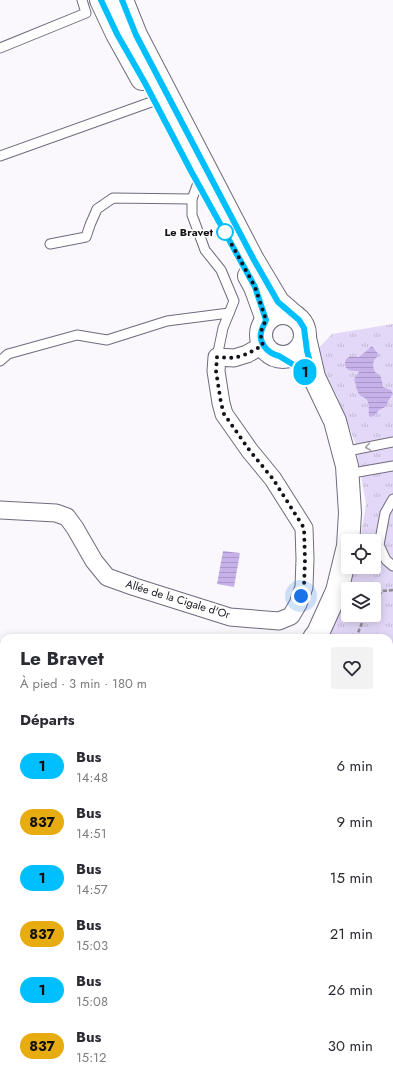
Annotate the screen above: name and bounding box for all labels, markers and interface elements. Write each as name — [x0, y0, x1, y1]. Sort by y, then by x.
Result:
marker: Le Bravet — [216, 223, 234, 241]
place label: Le Bravet — [164, 224, 213, 240]
line badge: 1 — [292, 359, 318, 385]
text: 1 — [301, 362, 309, 382]
one-way arrow — [365, 442, 371, 450]
map controls — [341, 534, 381, 622]
button: locate — [341, 534, 381, 574]
street label: Allée de la Cigale d'Or — [124, 576, 232, 623]
button: layers — [341, 582, 381, 622]
your location — [291, 586, 311, 606]
text: Le Bravet — [20, 645, 104, 672]
button: heart — [331, 647, 373, 689]
text: À pied · 3 min · 180 m — [20, 674, 147, 693]
text: Départs — [20, 709, 75, 731]
text: Bus — [76, 746, 101, 768]
text: 6 min — [336, 755, 373, 777]
text: 1 — [38, 756, 46, 776]
text: 14:48 — [76, 768, 108, 787]
text: Bus — [76, 802, 101, 824]
text: 9 min — [336, 811, 373, 833]
text: 837 — [29, 812, 55, 832]
text: 14:51 — [76, 824, 107, 843]
text: Bus — [76, 858, 101, 880]
text: 15 min — [330, 867, 373, 889]
text: 1 — [38, 868, 46, 888]
text: 14:57 — [76, 880, 108, 899]
text: Bus — [76, 914, 101, 936]
text: 21 min — [330, 923, 373, 945]
text: 837 — [29, 924, 55, 944]
text: 15:03 — [76, 936, 108, 955]
text: Bus — [76, 970, 101, 992]
text: 26 min — [328, 979, 373, 1001]
text: 1 — [38, 980, 46, 1000]
text: 15:08 — [76, 992, 108, 1011]
text: Bus — [76, 1026, 101, 1048]
text: 30 min — [328, 1035, 373, 1057]
text: 837 — [29, 1036, 55, 1056]
text: 15:12 — [76, 1048, 106, 1067]

